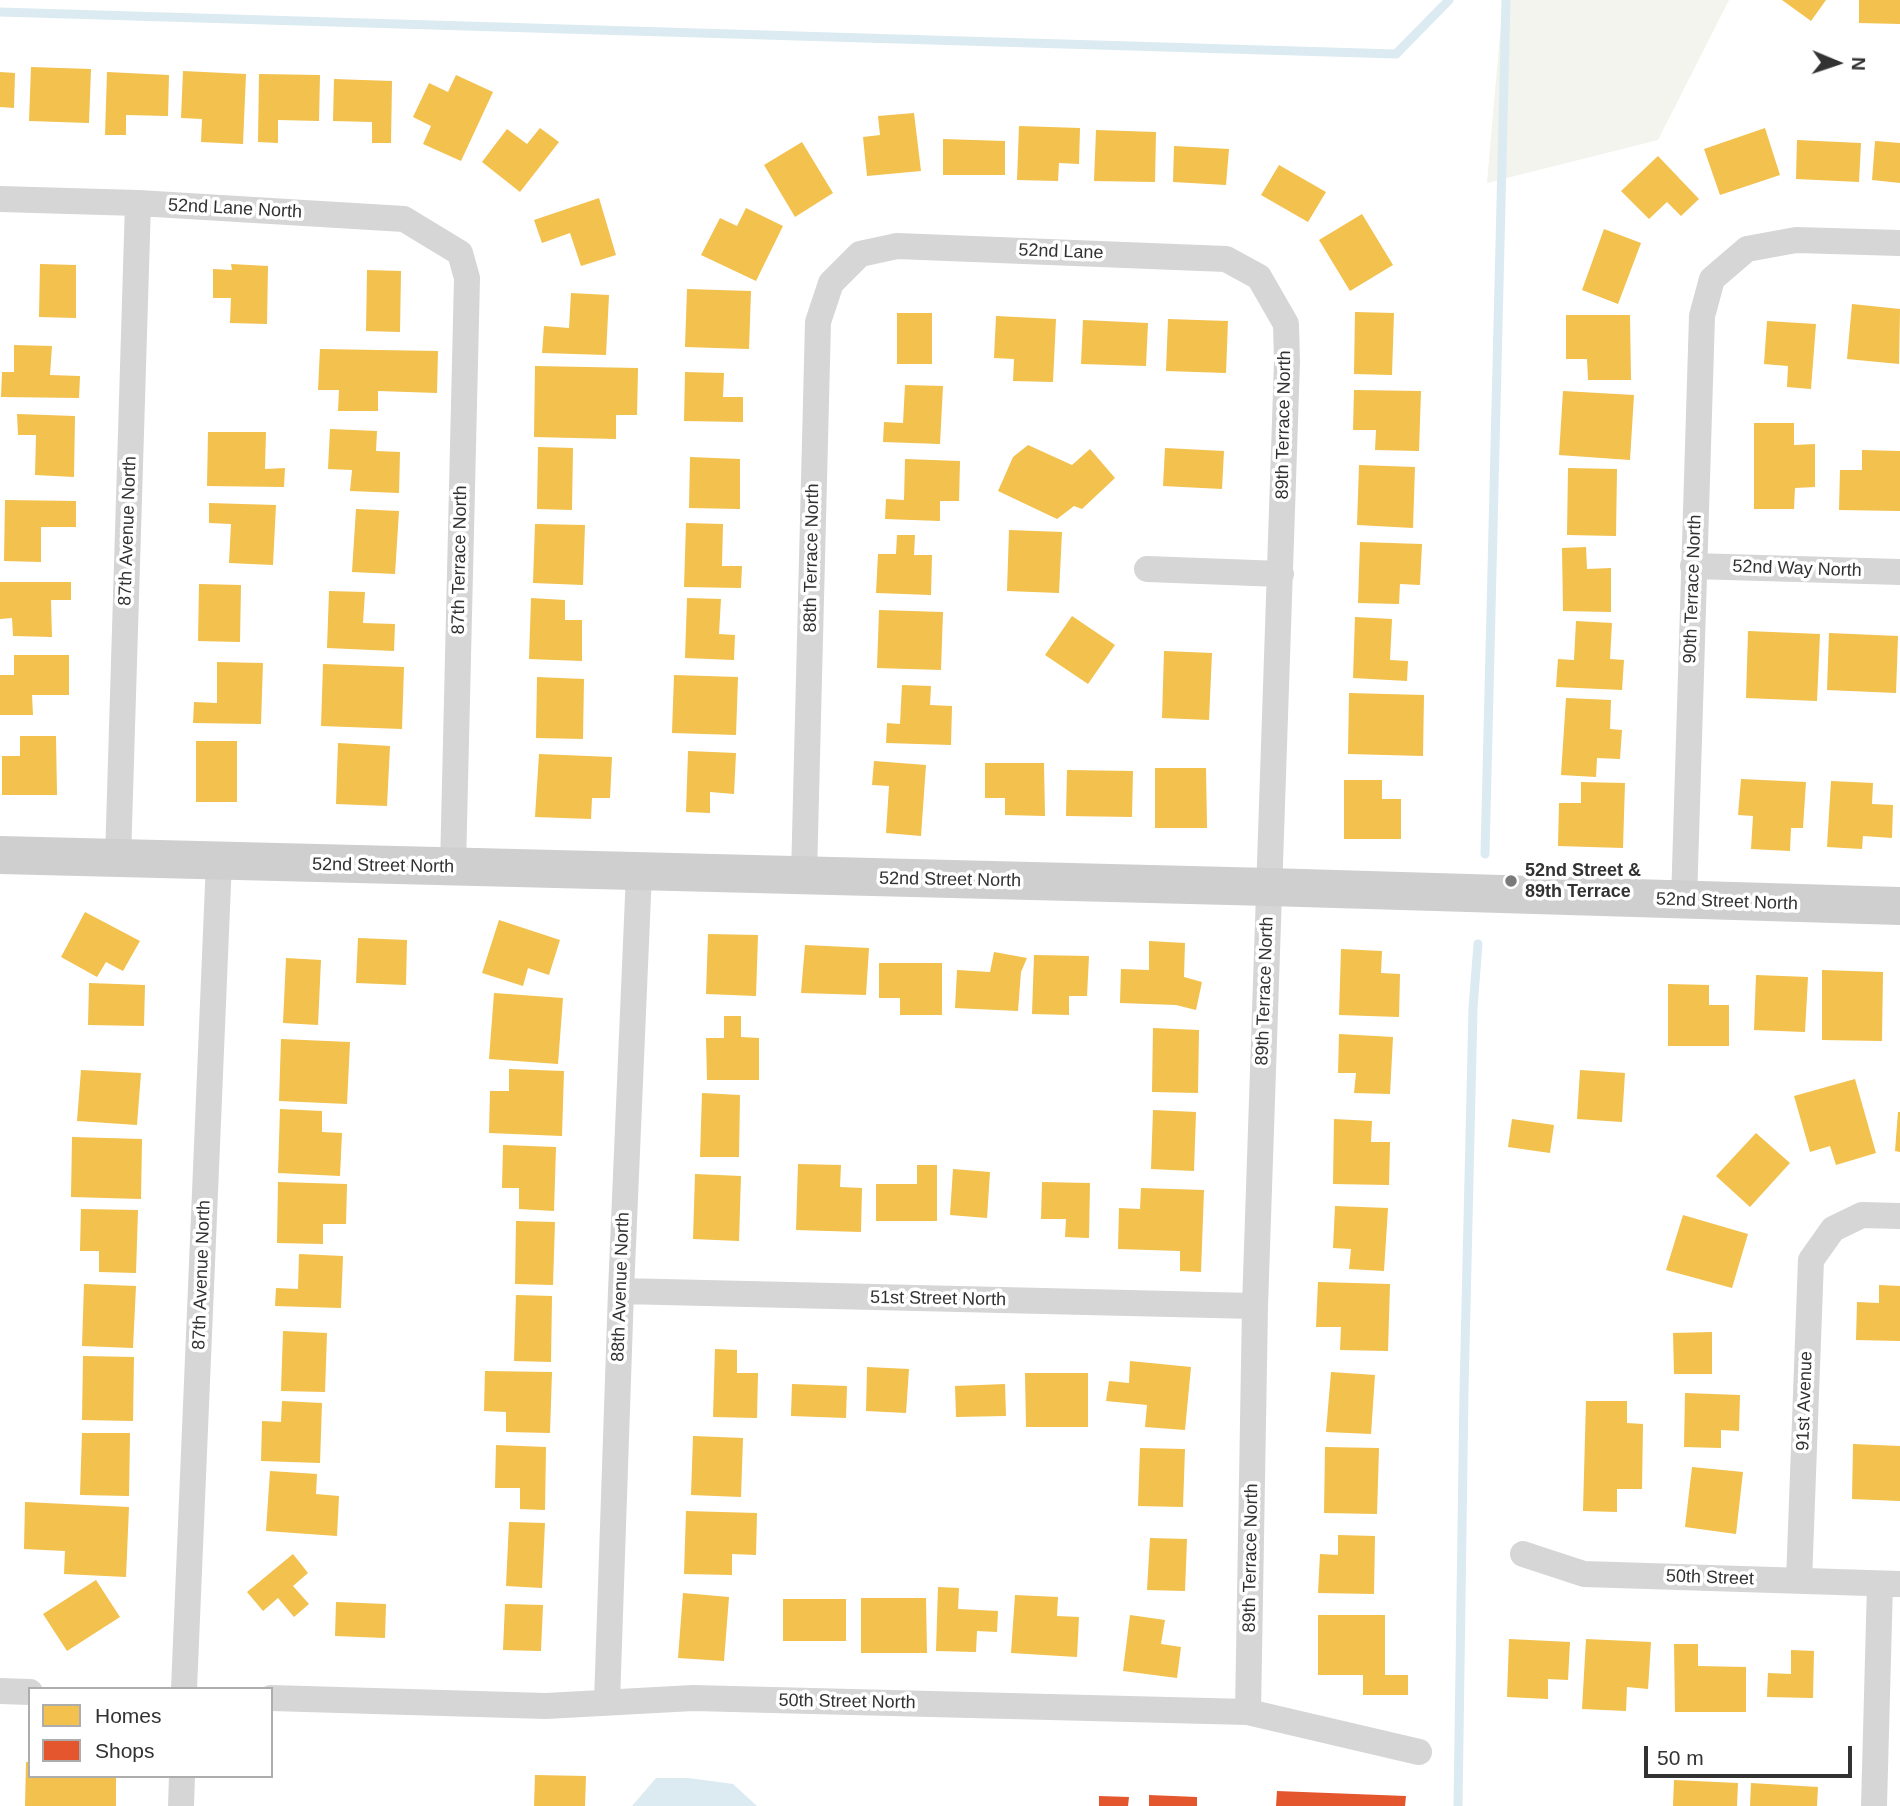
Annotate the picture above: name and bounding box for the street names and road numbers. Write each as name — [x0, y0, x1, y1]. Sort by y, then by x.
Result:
street label: 52nd Lane North — [167, 195, 303, 223]
street label: 52nd Lane — [1018, 240, 1104, 264]
street label: 89th Terrace North — [1272, 350, 1296, 500]
street label: 87th Avenue North — [115, 456, 141, 606]
street label: 88th Terrace North — [800, 483, 824, 633]
street label: 87th Terrace North — [448, 485, 472, 635]
street label: 90th Terrace North — [1680, 514, 1706, 664]
street label: 52nd Way North — [1732, 556, 1862, 582]
street label: 52nd Street North — [312, 854, 454, 878]
street label: 52nd Street North — [879, 868, 1021, 892]
street label: 52nd Street North — [1656, 889, 1798, 915]
street label: 89th Terrace North — [1252, 916, 1278, 1066]
street label: 87th Avenue North — [189, 1200, 215, 1350]
street label: 88th Avenue North — [608, 1212, 634, 1362]
street label: 51st Street North — [870, 1287, 1006, 1311]
street label: 91st Avenue — [1792, 1351, 1818, 1451]
street label: 89th Terrace North — [1239, 1483, 1263, 1633]
street label: 50th Street — [1666, 1566, 1754, 1590]
street label: 50th Street North — [778, 1690, 916, 1714]

